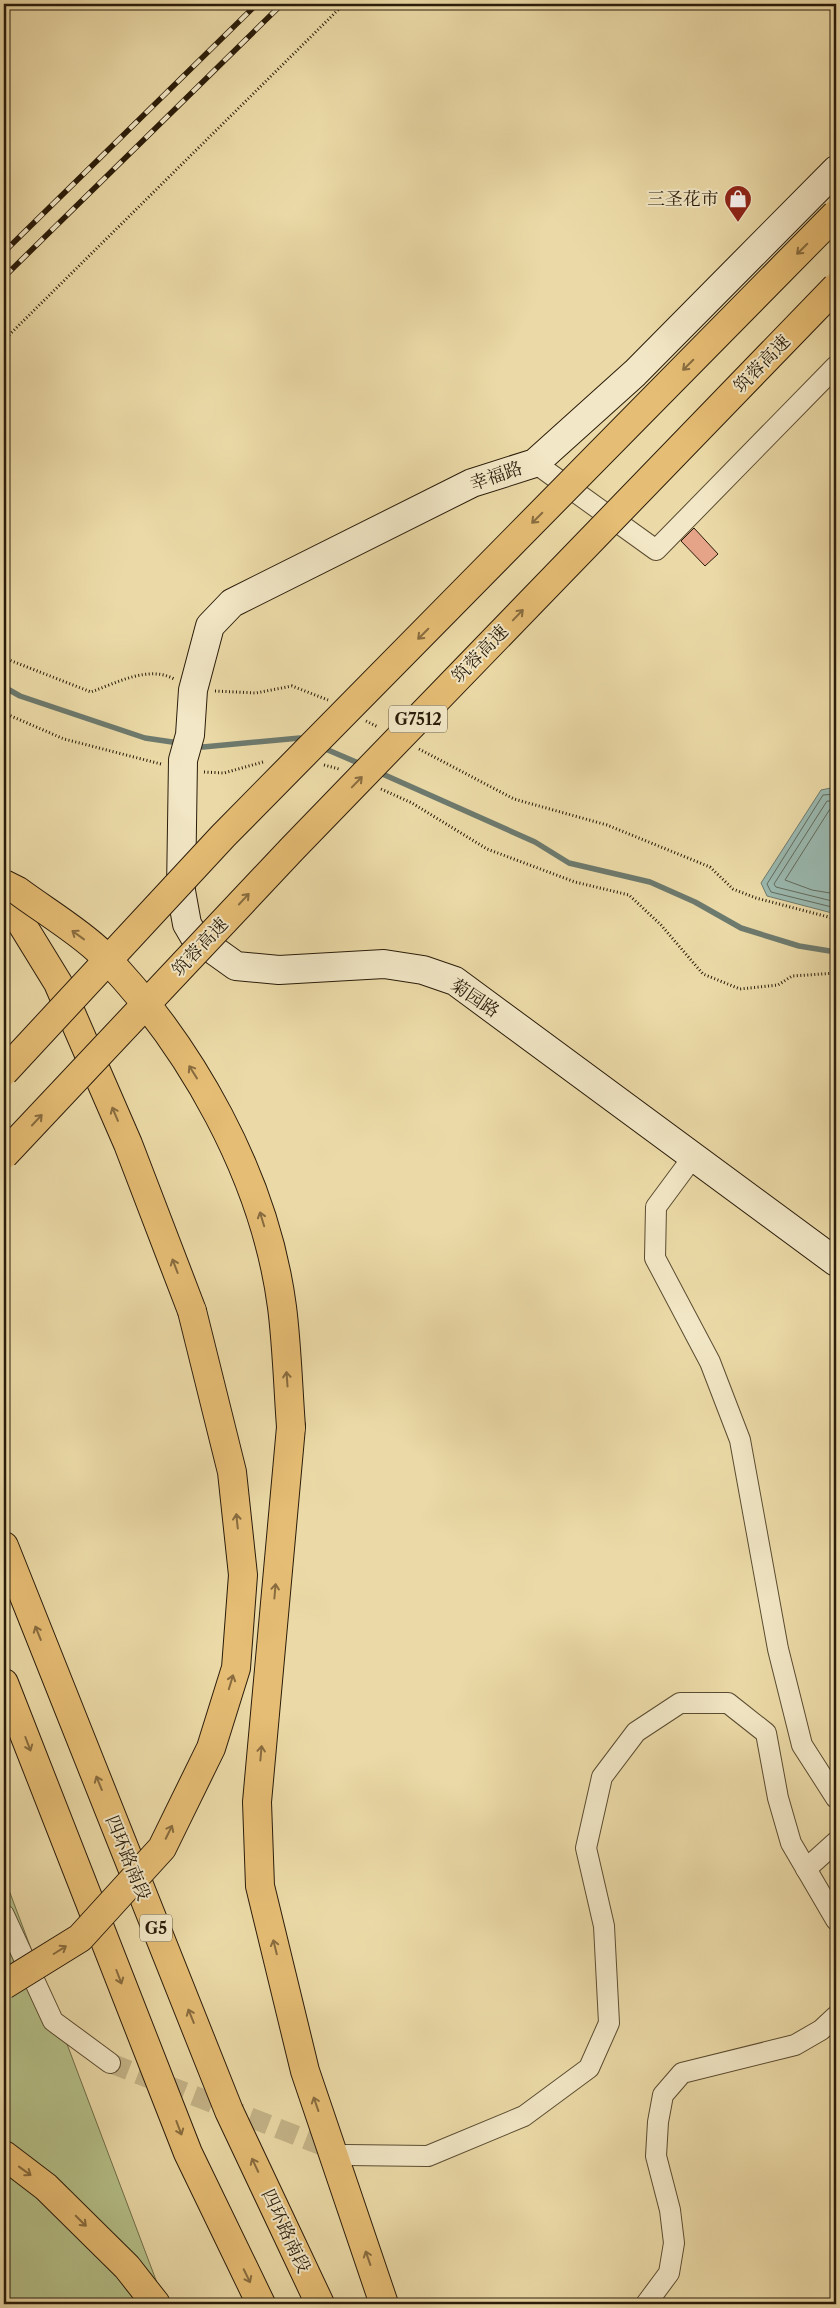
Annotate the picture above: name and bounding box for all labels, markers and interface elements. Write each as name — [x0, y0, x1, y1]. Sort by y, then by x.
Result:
shop icon: 三圣花市 — [723, 184, 753, 223]
place label: 三圣花市 — [647, 188, 719, 210]
one-way arrow — [796, 243, 808, 255]
street label: 筑蓉高速 — [729, 330, 795, 398]
one-way arrow — [682, 359, 694, 371]
street label: 幸福路 — [467, 457, 525, 495]
one-way arrow — [531, 512, 543, 524]
one-way arrow — [512, 609, 525, 621]
street label: 筑蓉高速 — [447, 620, 513, 688]
one-way arrow — [417, 627, 429, 640]
road number: G7512 — [389, 706, 447, 732]
one-way arrow — [351, 776, 363, 788]
one-way arrow — [238, 893, 250, 906]
street label: 筑蓉高速 — [167, 913, 233, 981]
one-way arrow — [72, 930, 85, 941]
street label: 菊园路 — [446, 974, 504, 1022]
one-way arrow — [188, 1066, 198, 1080]
one-way arrow — [110, 1107, 120, 1122]
one-way arrow — [31, 1114, 43, 1126]
one-way arrow — [257, 1211, 267, 1227]
one-way arrow — [170, 1258, 179, 1274]
one-way arrow — [283, 1371, 292, 1387]
one-way arrow — [232, 1513, 242, 1529]
one-way arrow — [270, 1584, 280, 1600]
one-way arrow — [33, 1625, 42, 1640]
one-way arrow — [227, 1675, 237, 1691]
one-way arrow — [24, 1736, 33, 1752]
one-way arrow — [256, 1746, 266, 1762]
one-way arrow — [93, 1776, 102, 1791]
street label: 四环路南段 — [101, 1812, 155, 1904]
one-way arrow — [165, 1825, 174, 1840]
road number: G5 — [140, 1915, 172, 1942]
one-way arrow — [270, 1940, 279, 1956]
one-way arrow — [53, 1945, 67, 1955]
one-way arrow — [115, 1969, 124, 1984]
one-way arrow — [186, 2009, 195, 2024]
one-way arrow — [311, 2097, 320, 2112]
one-way arrow — [175, 2121, 184, 2136]
one-way arrow — [249, 2158, 259, 2173]
one-way arrow — [18, 2166, 32, 2176]
street label: 四环路南段 — [257, 2186, 315, 2276]
one-way arrow — [75, 2215, 87, 2227]
one-way arrow — [363, 2251, 372, 2266]
one-way arrow — [243, 2268, 252, 2283]

